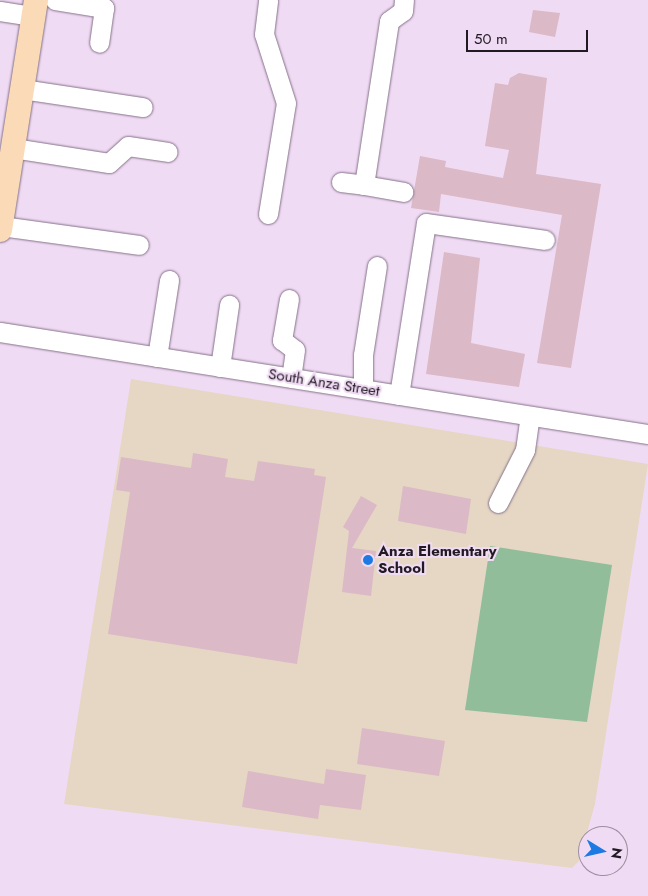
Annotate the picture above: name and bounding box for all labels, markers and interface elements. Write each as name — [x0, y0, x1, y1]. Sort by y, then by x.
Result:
scale bar — [468, 20, 590, 52]
text: 50 m — [474, 28, 508, 50]
street label: South Anza Street — [267, 365, 381, 401]
place label: Anza Elementary School — [378, 542, 497, 577]
marker: Anza Elementary School — [362, 554, 374, 566]
north arrow — [578, 826, 628, 876]
text: N — [606, 846, 628, 860]

